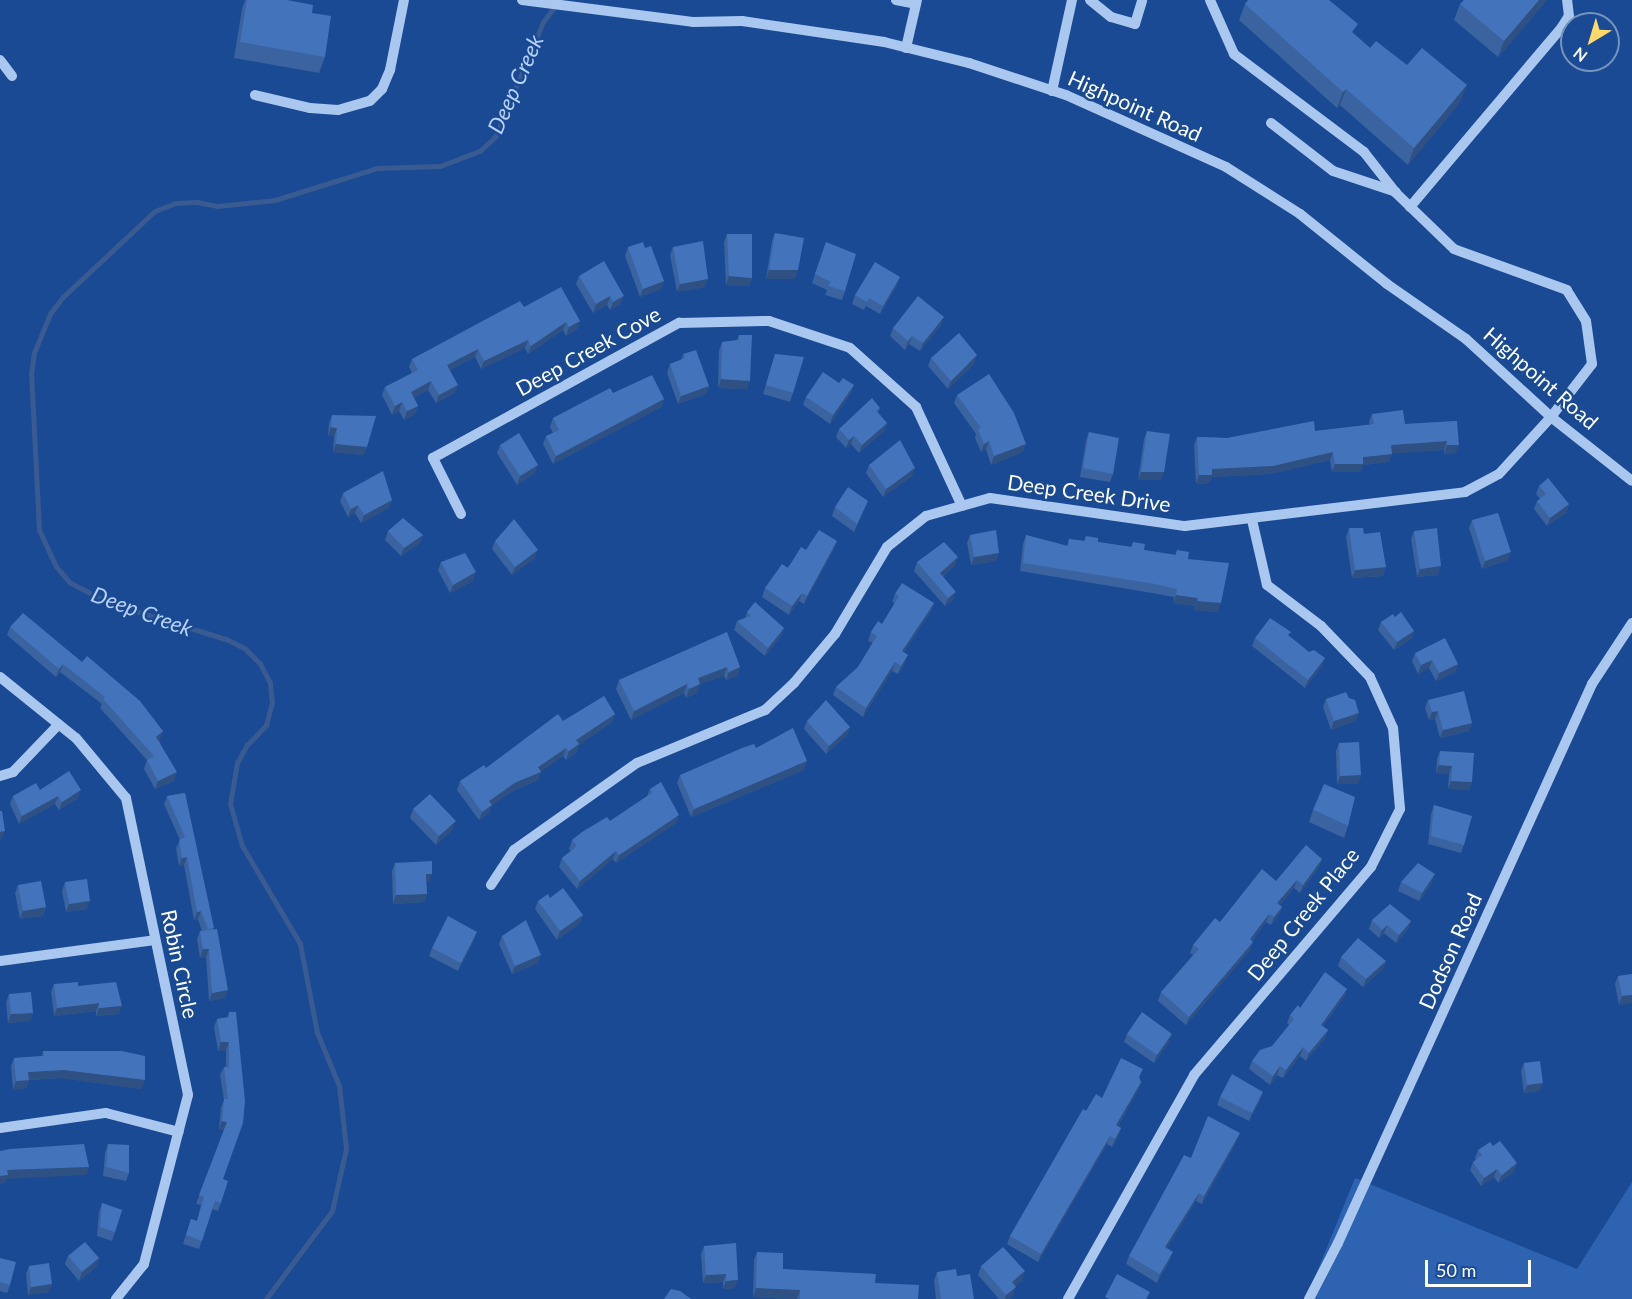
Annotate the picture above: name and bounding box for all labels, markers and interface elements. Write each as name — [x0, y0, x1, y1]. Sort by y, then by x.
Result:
north arrow — [1560, 12, 1620, 72]
water label: Deep Creek — [481, 30, 549, 138]
text: N — [1569, 44, 1591, 66]
street label: Highpoint Road — [1064, 65, 1206, 147]
street label: Deep Creek Cove — [511, 301, 665, 401]
street label: Highpoint Road — [1479, 321, 1603, 435]
street label: Deep Creek Drive — [1006, 469, 1172, 517]
water label: Deep Creek — [88, 581, 196, 641]
street label: Deep Creek Place — [1242, 843, 1364, 985]
street label: Dodson Road — [1413, 889, 1487, 1013]
street label: Robin Circle — [156, 907, 204, 1021]
scale bar — [1428, 1248, 1534, 1286]
text: 50 m — [1436, 1259, 1476, 1281]

